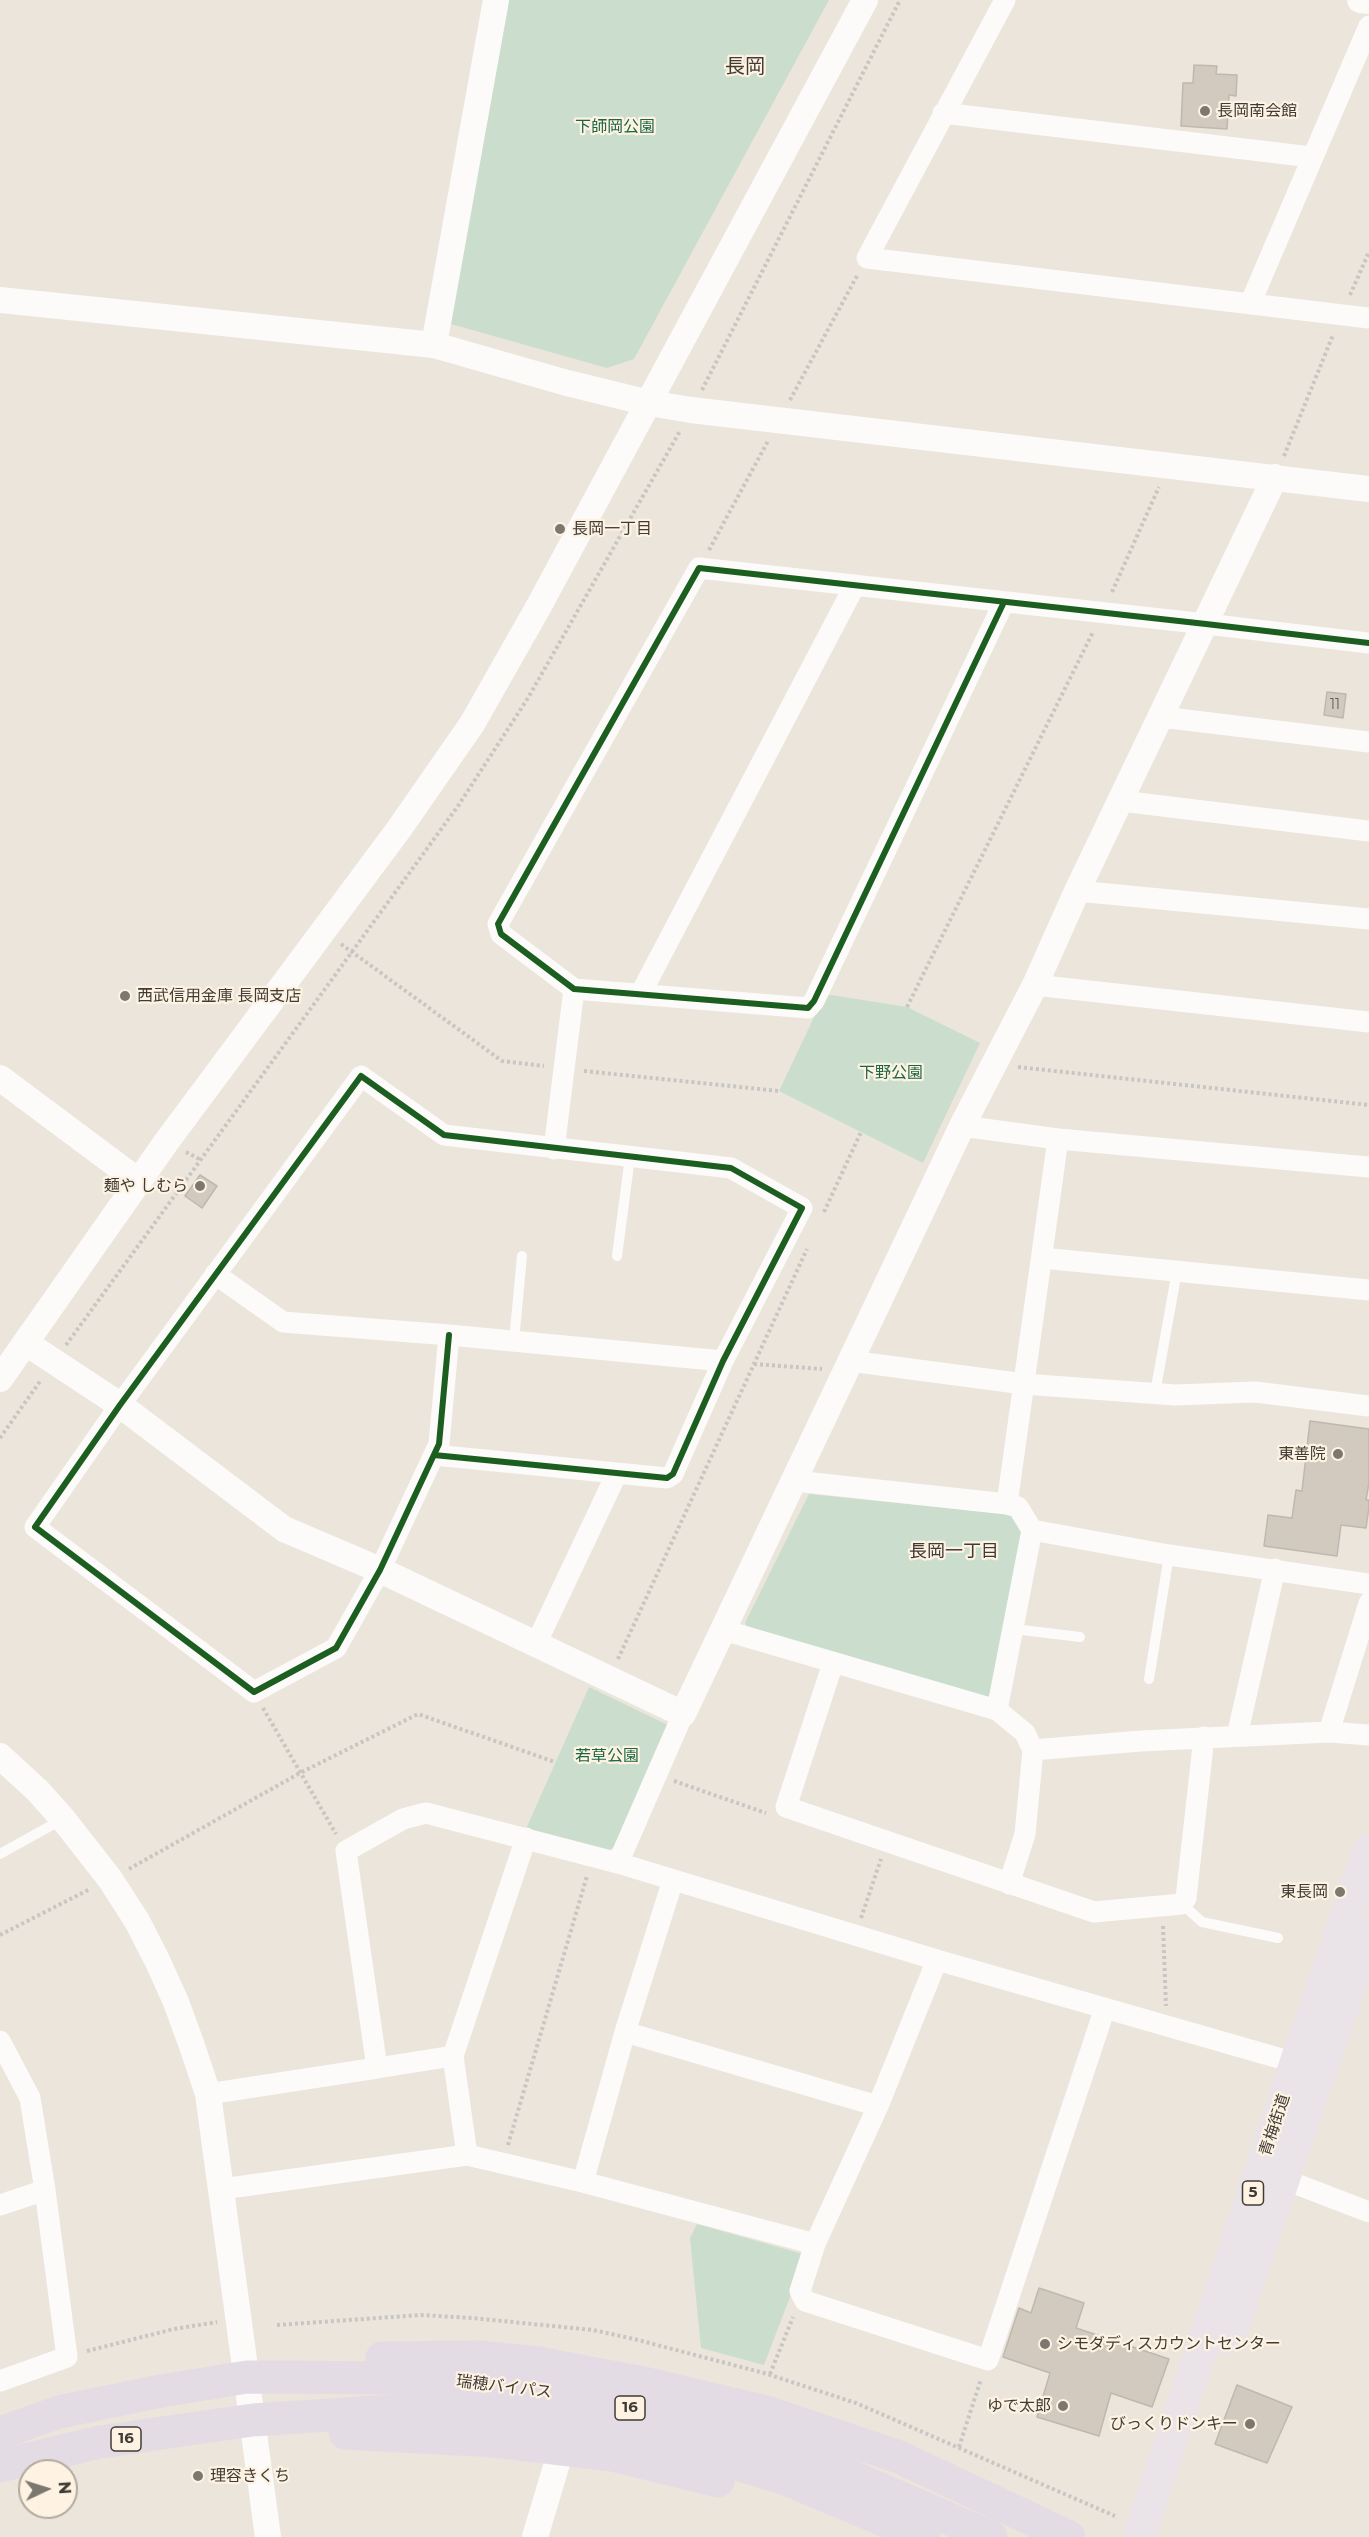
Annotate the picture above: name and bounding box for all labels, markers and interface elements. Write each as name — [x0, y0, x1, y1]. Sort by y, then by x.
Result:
district label: 長岡 — [725, 55, 765, 79]
place label: 長岡南会館 — [1217, 101, 1297, 121]
marker: 長岡南会館 — [1198, 104, 1212, 118]
park label: 下師岡公園 — [575, 117, 655, 137]
place label: 長岡一丁目 — [572, 519, 652, 539]
marker: 長岡一丁目 — [553, 522, 567, 536]
house number: 11 — [1330, 697, 1340, 713]
place label: 西武信用金庫 長岡支店 — [137, 986, 301, 1006]
marker: 西武信用金庫 長岡支店 — [118, 989, 132, 1003]
park label: 下野公園 — [859, 1063, 923, 1083]
place label: 麺や しむら — [104, 1176, 188, 1196]
marker: 麺や しむら — [193, 1179, 207, 1193]
place label: 東善院 — [1278, 1444, 1326, 1464]
marker: 東善院 — [1331, 1447, 1345, 1461]
district label: 長岡一丁目 — [909, 1541, 999, 1563]
park label: 若草公園 — [575, 1746, 639, 1766]
place label: 東長岡 — [1280, 1882, 1328, 1902]
marker: 東長岡 — [1333, 1885, 1347, 1899]
street label: 青梅街道 — [1256, 2092, 1294, 2158]
road number: 5 — [1242, 2181, 1264, 2205]
place label: シモダディスカウントセンター — [1057, 2334, 1281, 2354]
marker: シモダディスカウントセンター — [1038, 2337, 1052, 2351]
street label: 瑞穂バイパス — [455, 2372, 553, 2402]
road number: 16 — [615, 2396, 645, 2420]
place label: ゆで太郎 — [987, 2396, 1051, 2416]
marker: ゆで太郎 — [1056, 2399, 1070, 2413]
place label: びっくりドンキー — [1110, 2414, 1238, 2434]
marker: びっくりドンキー — [1243, 2417, 1257, 2431]
road number: 16 — [111, 2427, 141, 2451]
north arrow — [18, 2459, 78, 2519]
place label: 理容きくち — [210, 2466, 290, 2486]
marker: 理容きくち — [191, 2469, 205, 2483]
text: N — [55, 2481, 74, 2495]

